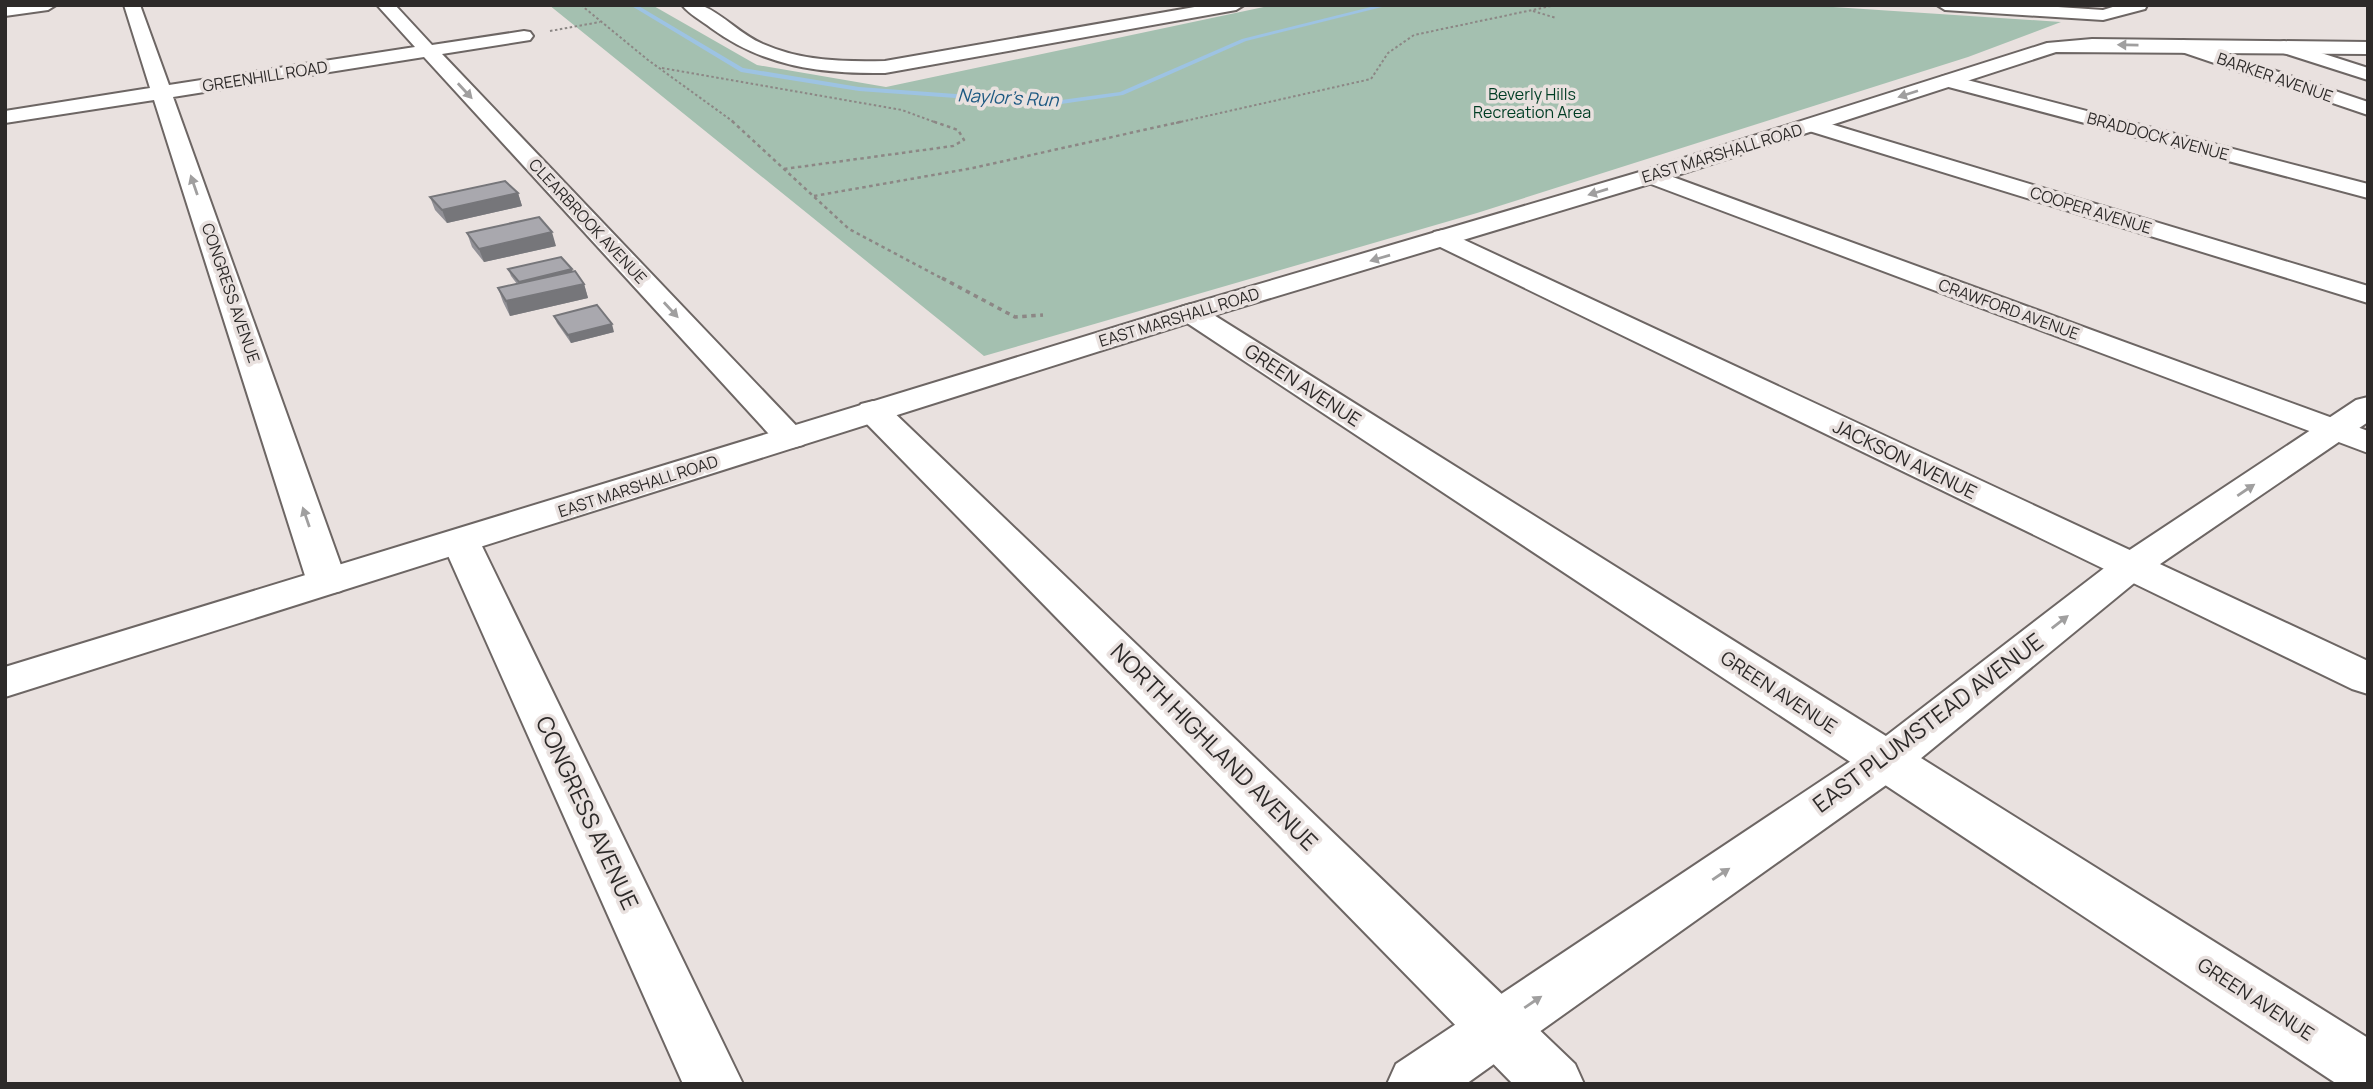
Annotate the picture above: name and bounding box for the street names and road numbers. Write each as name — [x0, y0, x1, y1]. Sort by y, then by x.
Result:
street label: BARKER AVENUE — [2214, 47, 2336, 107]
street label: GREENHILL ROAD — [201, 55, 329, 97]
street label: BRADDOCK AVENUE — [2085, 106, 2231, 166]
street label: EAST MARSHALL ROAD — [1639, 118, 1805, 188]
street label: CLEARBROOK AVENUE — [524, 154, 652, 288]
street label: COOPER AVENUE — [2028, 181, 2154, 239]
street label: CONGRESS AVENUE — [197, 220, 265, 366]
street label: CRAWFORD AVENUE — [1936, 273, 2082, 345]
street label: EAST MARSHALL ROAD — [1096, 282, 1262, 352]
street label: GREEN AVENUE — [1240, 338, 1366, 432]
street label: JACKSON AVENUE — [1829, 413, 1981, 505]
street label: EAST MARSHALL ROAD — [555, 450, 721, 522]
street label: EAST PLUMSTEAD AVENUE — [1806, 625, 2049, 819]
street label: NORTH HIGHLAND AVENUE — [1104, 636, 1325, 857]
street label: GREEN AVENUE — [1716, 645, 1842, 739]
street label: CONGRESS AVENUE — [529, 711, 647, 915]
street label: GREEN AVENUE — [2193, 952, 2319, 1046]

